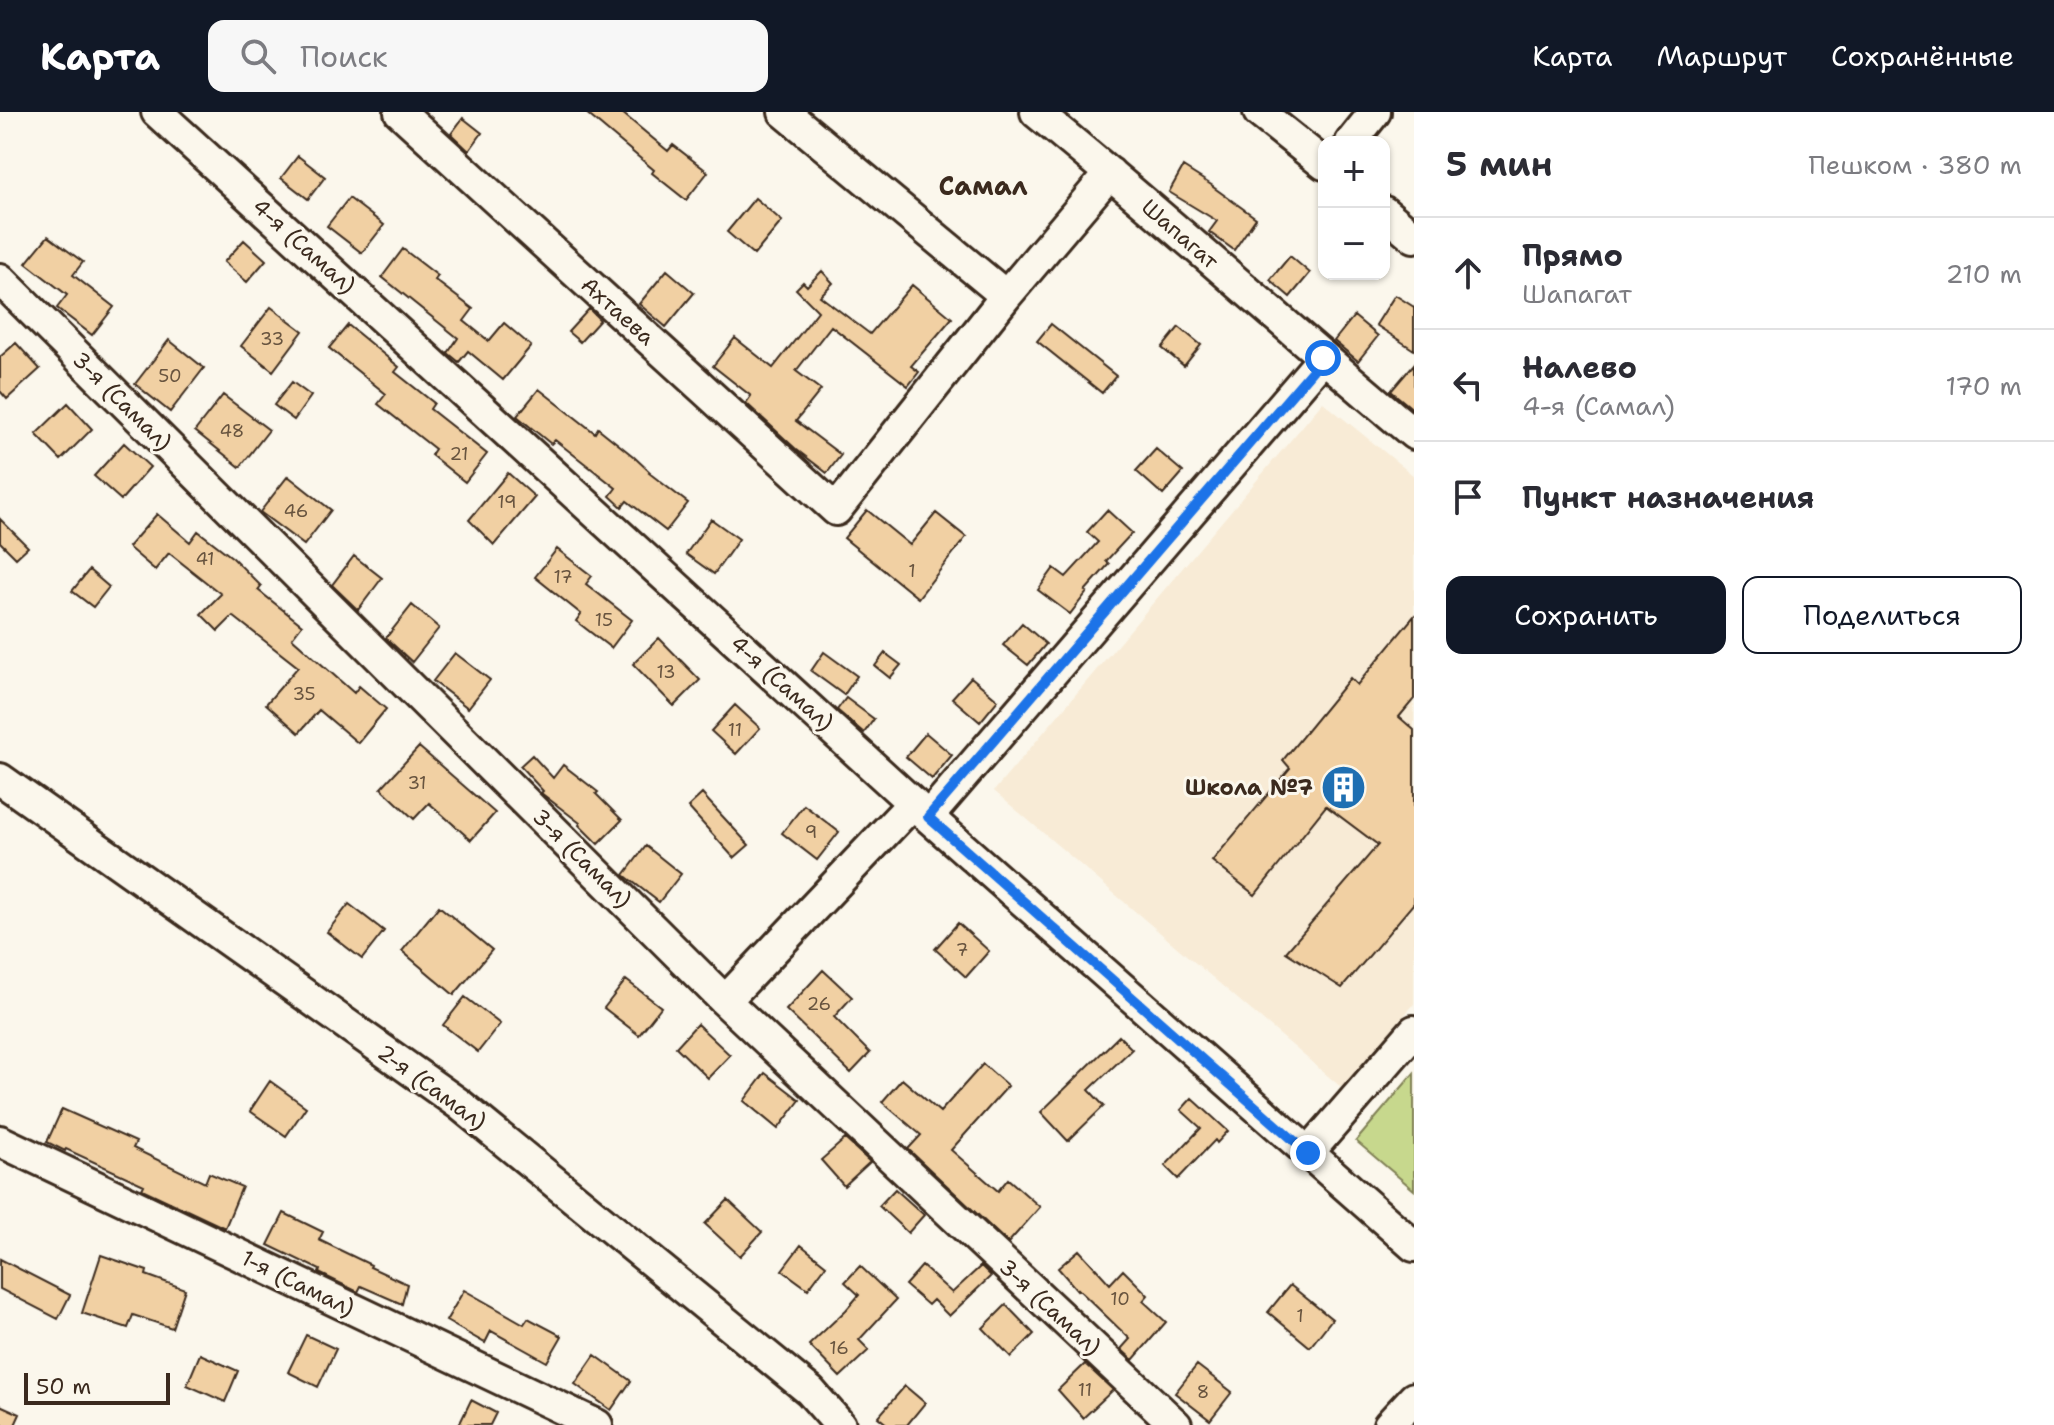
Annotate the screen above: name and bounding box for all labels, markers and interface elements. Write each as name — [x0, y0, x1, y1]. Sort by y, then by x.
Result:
search box — [208, 20, 768, 92]
text: Карта — [40, 31, 160, 82]
icon: search — [236, 34, 280, 78]
text: Поиск — [300, 36, 388, 77]
text: Карта — [1532, 37, 1612, 75]
text: Маршрут — [1656, 37, 1787, 75]
text: Сохранённые — [1831, 37, 2014, 75]
map controls — [1318, 136, 1390, 280]
button: + — [1318, 136, 1390, 208]
text: 5 мин — [1446, 141, 1553, 187]
text: Пешком · 380 m — [1809, 147, 2022, 182]
district label: Самал — [938, 168, 1028, 203]
street label: 4-я (Самал) — [246, 192, 362, 300]
street label: Шапагат — [1135, 193, 1225, 276]
button: − — [1318, 208, 1390, 280]
text: Прямо — [1522, 235, 1623, 276]
icon: ahead — [1446, 251, 1490, 295]
text: 210 m — [1945, 256, 2022, 291]
street label: Ахтаева — [575, 270, 661, 352]
text: Шапагат — [1522, 276, 1632, 311]
house number: 33 — [260, 327, 284, 351]
route start — [1305, 340, 1341, 376]
street label: 3-я (Самал) — [66, 345, 178, 457]
text: Налево — [1522, 347, 1637, 388]
icon: left — [1446, 363, 1490, 407]
house number: 50 — [158, 364, 182, 388]
text: 170 m — [1945, 368, 2022, 403]
text: 4-я (Самал) — [1522, 388, 1675, 423]
house number: 48 — [220, 419, 244, 443]
house number: 21 — [449, 442, 469, 466]
icon: arrive — [1446, 475, 1490, 519]
text: Пункт назначения — [1522, 477, 1814, 518]
house number: 19 — [497, 490, 517, 514]
house number: 46 — [284, 499, 308, 523]
house number: 41 — [195, 547, 215, 571]
house number: 1 — [908, 559, 916, 583]
house number: 17 — [553, 565, 573, 589]
button: Сохранить — [1446, 576, 1726, 654]
button: Поделиться — [1742, 576, 2022, 654]
house number: 15 — [595, 608, 613, 632]
street label: 4-я (Самал) — [724, 629, 840, 737]
house number: 13 — [656, 660, 676, 684]
house number: 35 — [292, 682, 316, 706]
house number: 11 — [728, 718, 742, 742]
building icon: Школа №7 — [1320, 763, 1368, 811]
house number: 31 — [407, 771, 427, 795]
place label: Школа №7 — [1185, 773, 1313, 802]
street label: 3-я (Самал) — [526, 802, 638, 914]
house number: 9 — [805, 820, 817, 844]
house number: 7 — [956, 938, 968, 962]
house number: 26 — [807, 992, 831, 1016]
street label: 2-я (Самал) — [372, 1038, 492, 1136]
route end — [1290, 1135, 1326, 1171]
street label: 1-я (Самал) — [237, 1243, 359, 1323]
street label: 3-я (Самал) — [993, 1252, 1107, 1362]
house number: 10 — [1110, 1287, 1130, 1311]
house number: 1 — [1296, 1304, 1304, 1328]
house number: 16 — [829, 1336, 849, 1360]
scale bar — [24, 1369, 170, 1405]
text: 50 m — [36, 1372, 91, 1401]
house number: 11 — [1078, 1378, 1092, 1402]
house number: 8 — [1197, 1380, 1209, 1404]

